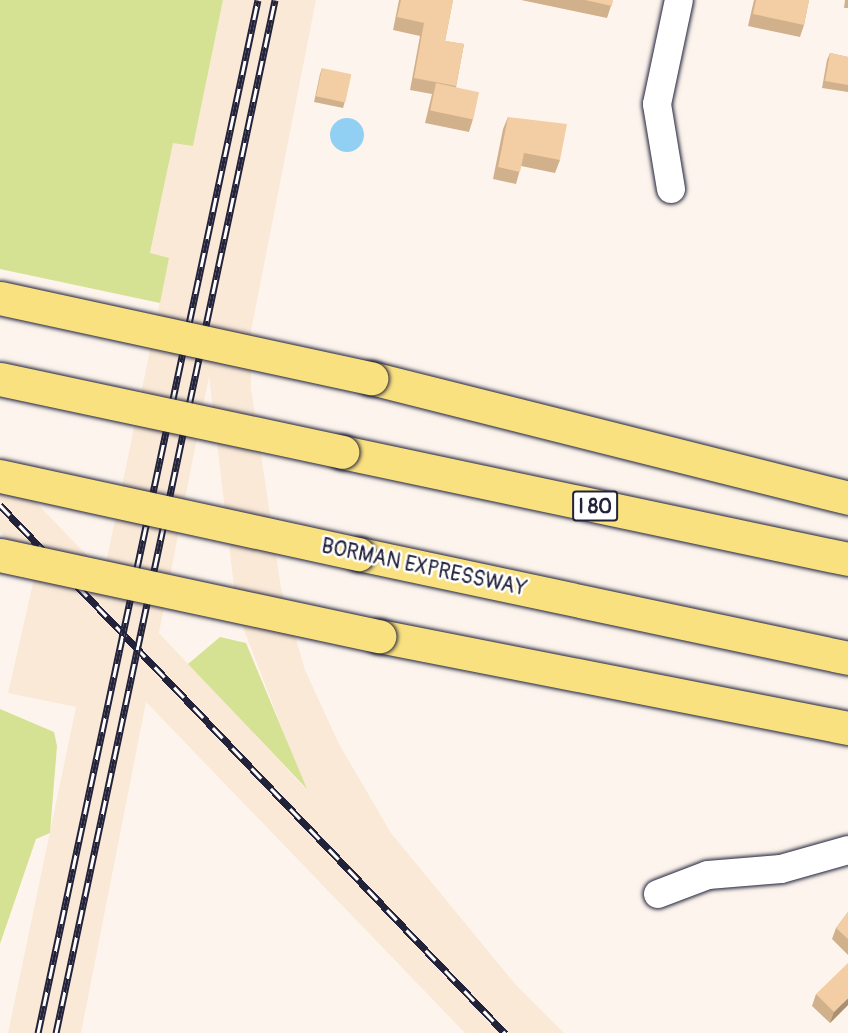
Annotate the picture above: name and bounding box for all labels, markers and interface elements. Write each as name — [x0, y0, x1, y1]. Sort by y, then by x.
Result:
road number: I 80 — [571, 489, 619, 523]
street label: BORMAN EXPRESSWAY — [319, 534, 529, 602]

